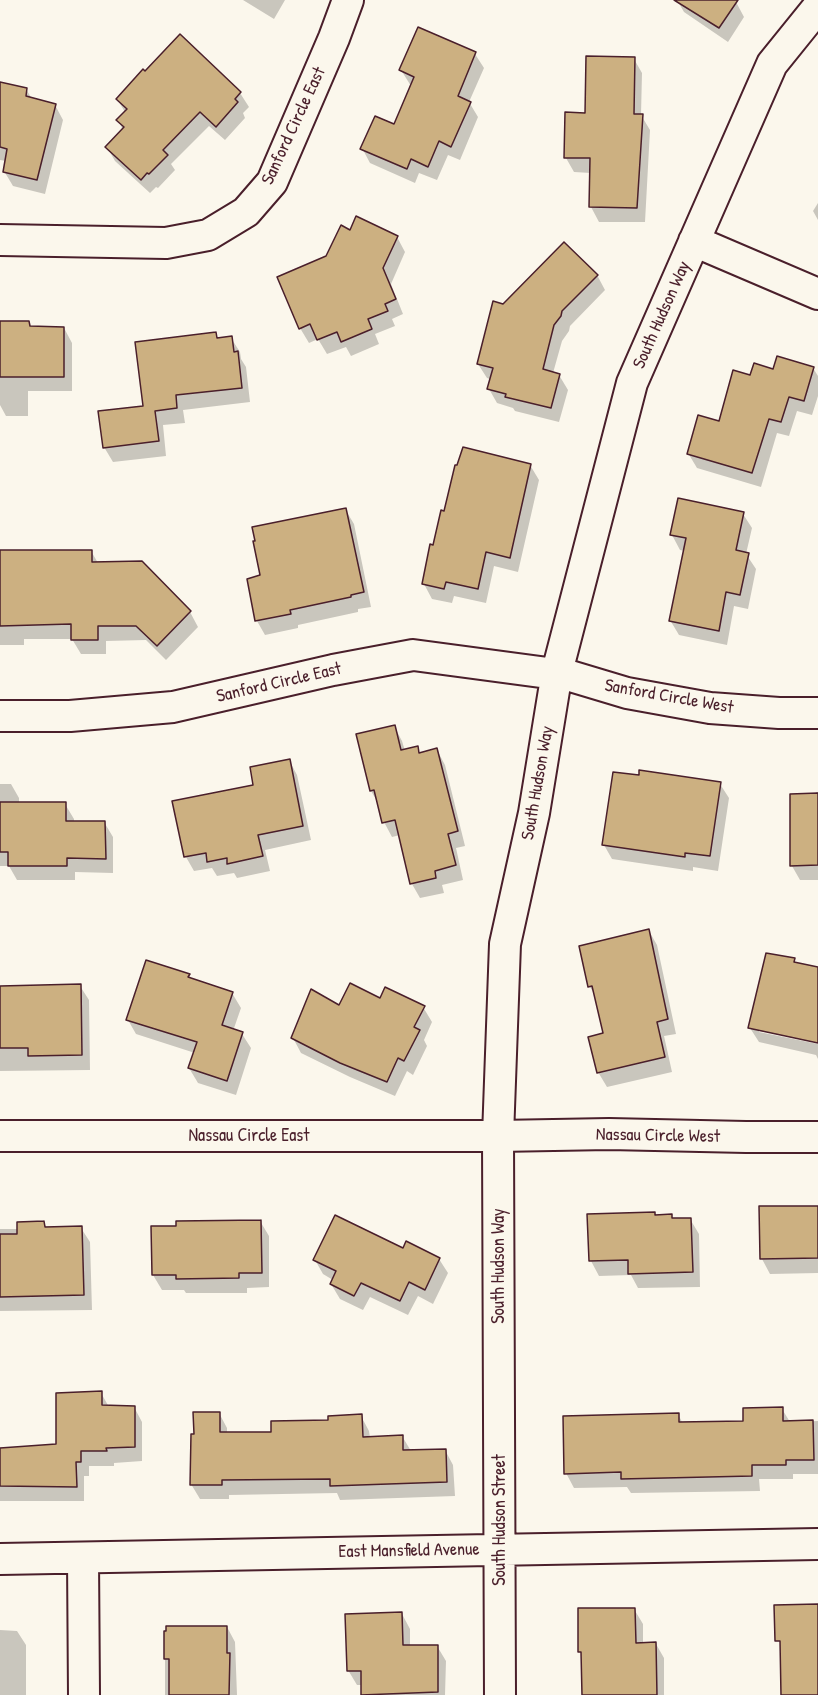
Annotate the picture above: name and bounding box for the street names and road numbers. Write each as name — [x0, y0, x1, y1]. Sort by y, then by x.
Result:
street label: Sanford Circle East — [257, 64, 331, 188]
street label: South Hudson Way — [629, 258, 695, 372]
street label: Sanford Circle East — [215, 658, 343, 708]
street label: Sanford Circle West — [603, 675, 735, 719]
street label: South Hudson Way — [517, 724, 559, 842]
street label: Nassau Circle West — [596, 1124, 720, 1148]
street label: Nassau Circle East — [189, 1125, 309, 1147]
street label: South Hudson Way — [488, 1208, 510, 1324]
street label: South Hudson Street — [489, 1454, 511, 1586]
street label: East Mansfield Avenue — [338, 1539, 480, 1563]

